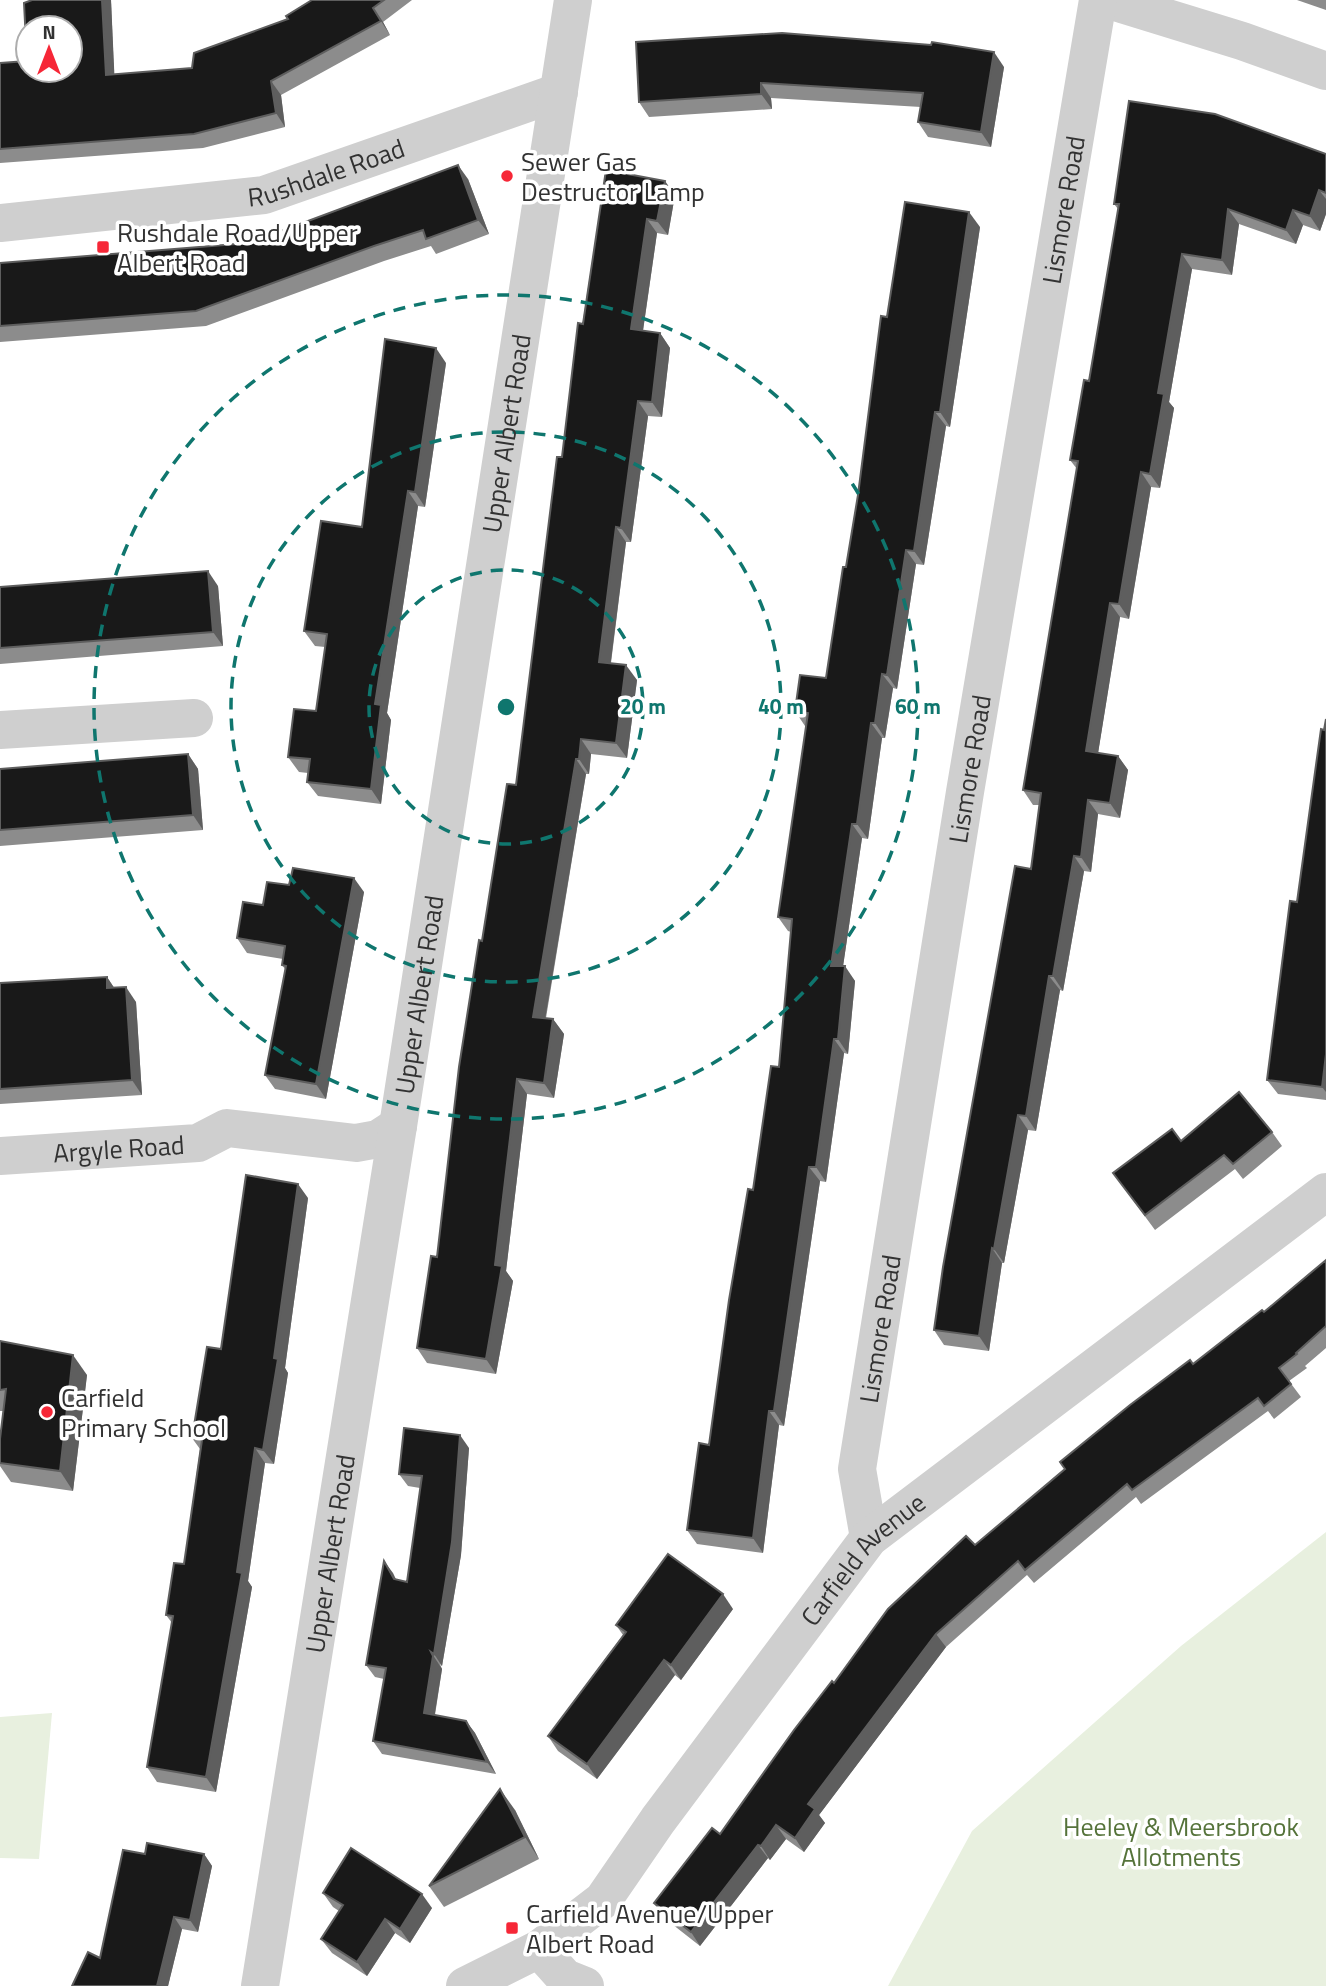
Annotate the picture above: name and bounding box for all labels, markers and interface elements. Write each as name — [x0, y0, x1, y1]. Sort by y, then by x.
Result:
north arrow — [14, 14, 84, 84]
text: N — [42, 17, 56, 46]
street label: Rushdale Road — [246, 128, 410, 216]
street label: Lismore Road — [1031, 133, 1094, 287]
place label: Sewer Gas Destructor Lamp — [521, 142, 705, 211]
marker: Sewer Gas Destructor Lamp — [499, 168, 515, 184]
place label: Rushdale Road/Upper Albert Road — [117, 213, 358, 282]
marker: Rushdale Road/Upper Albert Road — [95, 239, 111, 255]
street label: Upper Albert Road — [471, 331, 540, 535]
text: 20 m — [620, 690, 666, 722]
text: 40 m — [758, 690, 804, 722]
text: 60 m — [895, 690, 941, 722]
street label: Lismore Road — [938, 692, 1001, 846]
centre of rings — [494, 695, 518, 719]
street label: Upper Albert Road — [384, 892, 453, 1097]
street label: Argyle Road — [52, 1124, 186, 1172]
street label: Lismore Road — [848, 1252, 910, 1406]
place label: Carfield Primary School — [61, 1378, 226, 1447]
marker: Carfield Primary School — [39, 1404, 55, 1420]
street label: Upper Albert Road — [294, 1451, 365, 1656]
street label: Carfield Avenue — [791, 1483, 933, 1634]
park label: Heeley & Meersbrook Allotments — [1063, 1807, 1299, 1876]
place label: Carfield Avenue/Upper Albert Road — [526, 1894, 773, 1963]
marker: Carfield Avenue/Upper Albert Road — [504, 1920, 520, 1936]

